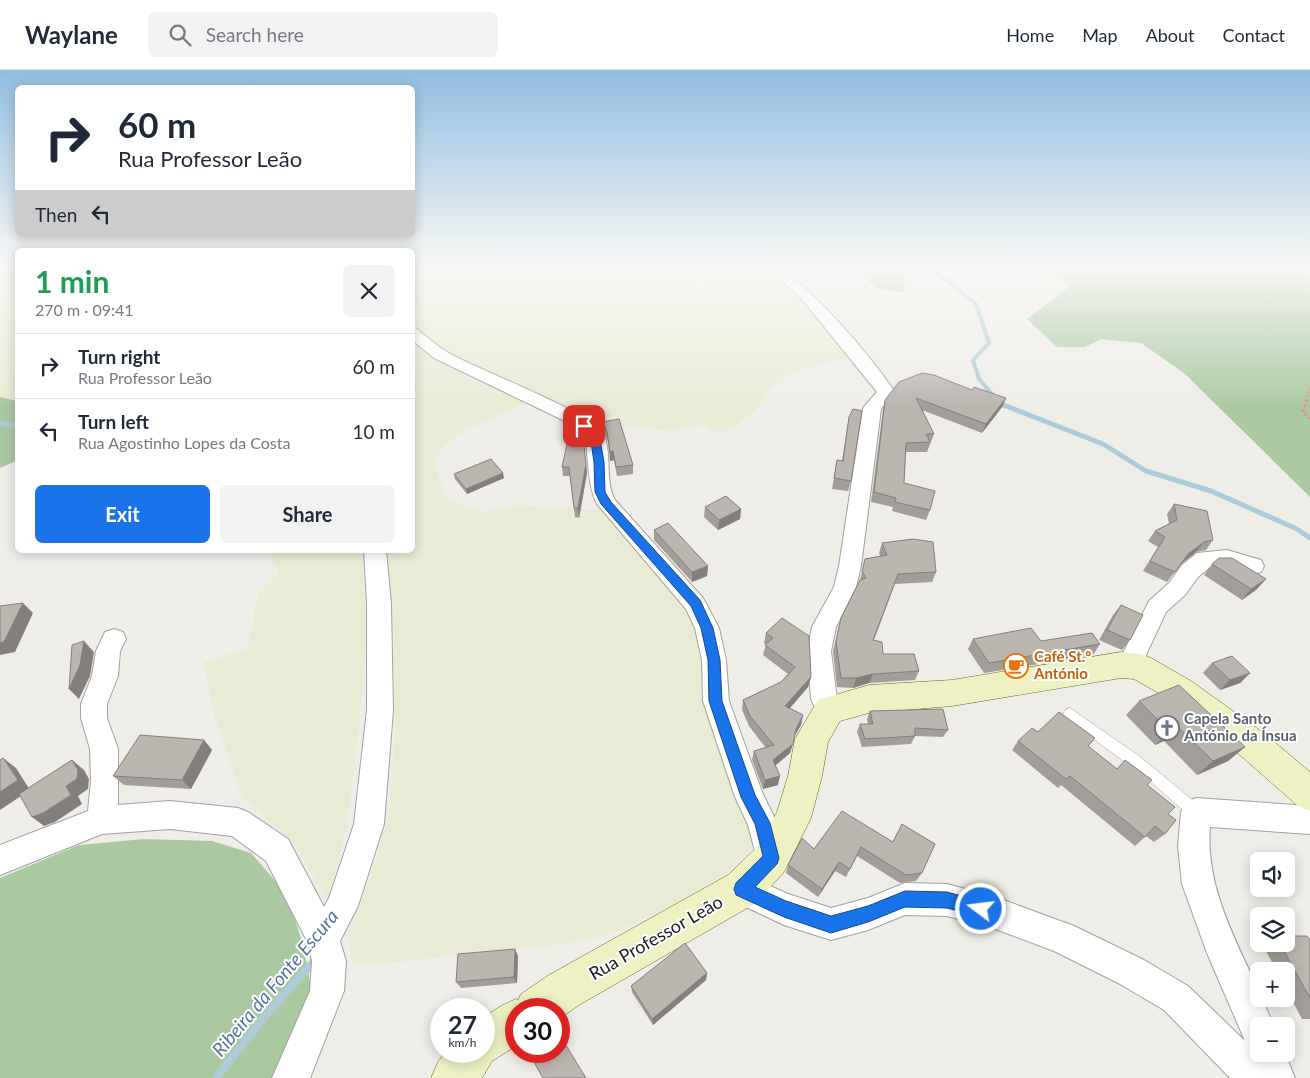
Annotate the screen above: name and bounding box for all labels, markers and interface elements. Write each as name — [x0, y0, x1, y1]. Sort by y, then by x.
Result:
search box — [148, 12, 498, 57]
text: Waylane — [25, 20, 118, 49]
icon: search — [166, 21, 194, 49]
text: Search here — [206, 23, 304, 46]
text: Home — [1006, 24, 1054, 46]
text: Map — [1082, 24, 1118, 46]
text: About — [1146, 24, 1195, 46]
text: Contact — [1223, 24, 1285, 46]
text: 60 m — [118, 103, 196, 145]
icon: right — [35, 105, 100, 170]
text: Rua Professor Leão — [118, 145, 302, 172]
icon: left — [87, 200, 115, 228]
text: Then — [35, 203, 77, 226]
text: 1 min — [35, 263, 109, 299]
button: close — [343, 265, 395, 317]
text: 270 m · 09:41 — [35, 300, 134, 319]
text: Turn right — [78, 345, 160, 368]
icon: right — [35, 352, 63, 380]
text: 60 m — [352, 355, 395, 378]
text: Rua Professor Leão — [78, 368, 212, 387]
pin — [563, 405, 605, 447]
text: Turn left — [78, 410, 149, 433]
icon: arrive — [570, 412, 598, 440]
icon: left — [35, 417, 63, 445]
text: 10 m — [352, 420, 395, 443]
text: Rua Agostinho Lopes da Costa — [78, 433, 290, 452]
button: Exit — [35, 485, 210, 543]
button: Share — [220, 485, 395, 543]
place label: Café St.º António — [1033, 647, 1091, 682]
cafe icon: Café St.º António — [1003, 653, 1029, 679]
place label: Capela Santo António da Ínsua — [1183, 709, 1297, 744]
church icon: Capela Santo António da Ínsua — [1154, 715, 1180, 741]
map controls — [1250, 852, 1295, 1062]
button: sound — [1250, 852, 1295, 897]
position arrow — [954, 882, 1006, 934]
street label: Rua Professor Leão — [585, 890, 726, 984]
water label: Ribeira da Fonte Escura — [207, 905, 343, 1061]
button: layers — [1250, 907, 1295, 952]
button: + — [1250, 962, 1295, 1007]
speed limit sign: 30 — [505, 998, 570, 1063]
text: 27 — [448, 1009, 477, 1039]
button: − — [1250, 1017, 1295, 1062]
text: km/h — [448, 1035, 477, 1050]

